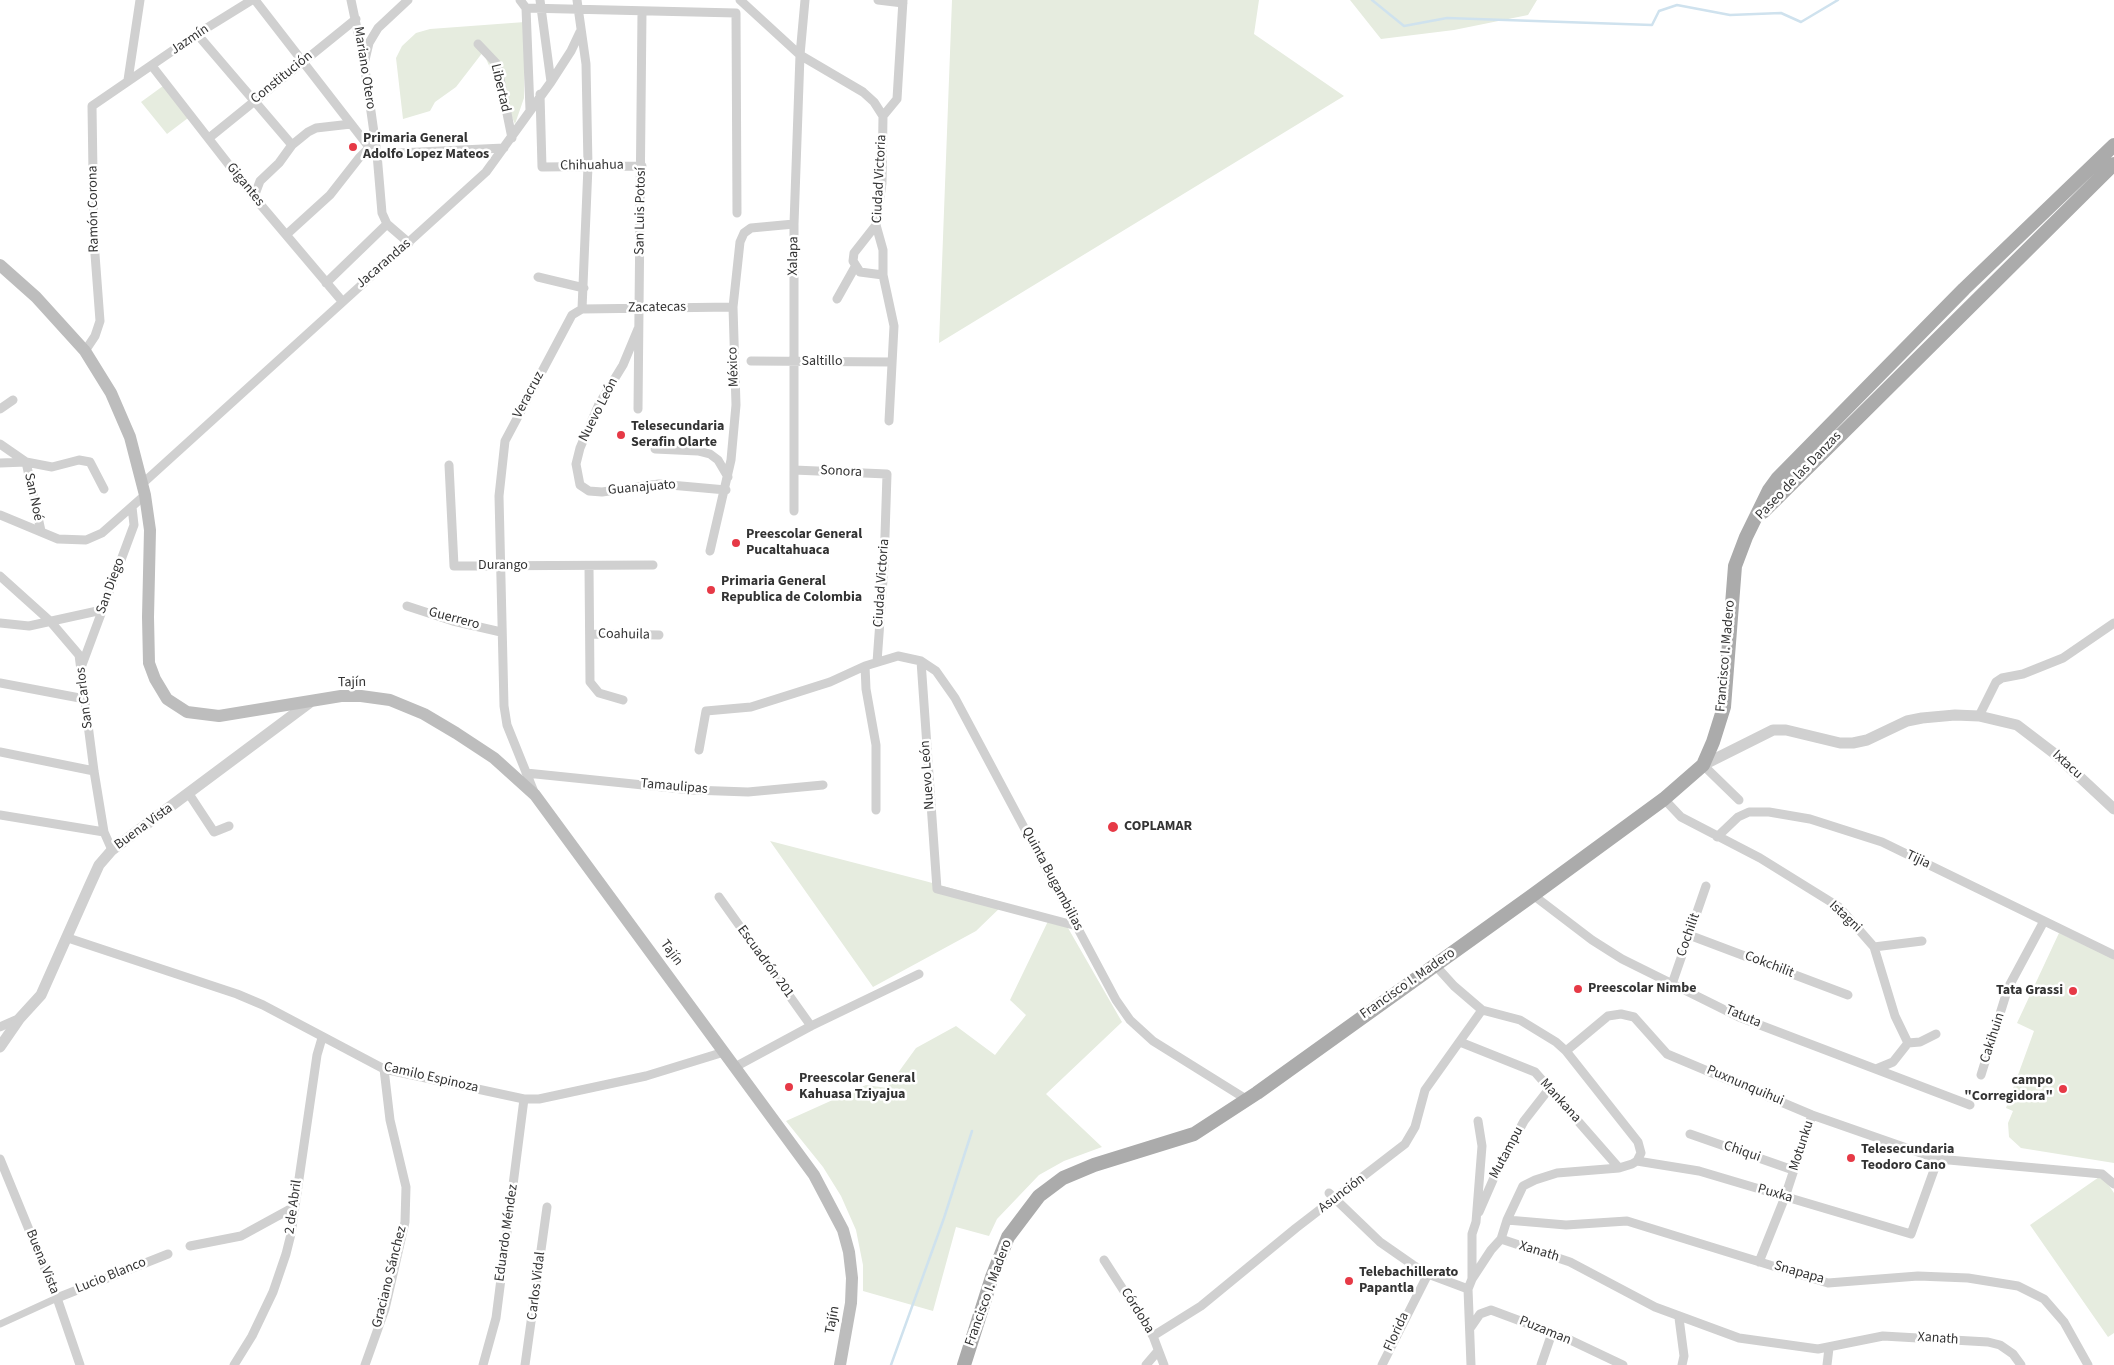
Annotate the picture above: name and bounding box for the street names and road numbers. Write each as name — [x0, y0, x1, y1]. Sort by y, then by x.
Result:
street label: Jazmín — [168, 21, 212, 59]
street label: Mariano Otero — [349, 25, 379, 111]
street label: Constitución — [248, 48, 316, 108]
street label: Libertad — [486, 62, 514, 114]
street label: Ciudad Victoria — [869, 134, 891, 224]
street label: Chihuahua — [560, 157, 624, 175]
street label: Gigantes — [222, 160, 268, 210]
street label: Ramón Corona — [85, 165, 103, 253]
street label: San Luis Potosí — [632, 167, 650, 255]
street label: Jacarandas — [353, 236, 415, 292]
street label: Xalapa — [785, 236, 803, 276]
street label: Zacatecas — [628, 299, 686, 317]
street label: México — [725, 347, 743, 387]
street label: Saltillo — [801, 354, 843, 370]
street label: Veracruz — [510, 369, 548, 421]
street label: Nuevo León — [576, 375, 622, 445]
street label: Paseo de las Danzas — [1753, 428, 1845, 524]
street label: Sonora — [820, 463, 862, 481]
street label: San Noé — [20, 471, 46, 523]
street label: Guanajuato — [607, 477, 677, 499]
street label: Ciudad Victoria — [871, 538, 893, 628]
street label: San Diego — [93, 556, 129, 616]
street label: Durango — [478, 558, 528, 574]
street label: Francisco I. Madero — [1713, 599, 1739, 713]
street label: Guerrero — [427, 604, 481, 634]
street label: Coahuila — [598, 626, 650, 644]
street label: San Carlos — [73, 666, 97, 730]
street label: Tajín — [338, 674, 366, 692]
street label: Nuevo León — [917, 740, 939, 810]
street label: Ixtacu — [2048, 747, 2086, 783]
street label: Tamaulipas — [640, 776, 708, 798]
street label: Buena Vista — [112, 800, 176, 854]
street label: Quinta Bugambilias — [1018, 824, 1086, 934]
street label: Tijia — [1903, 847, 1933, 873]
street label: Istagni — [1825, 898, 1865, 936]
street label: Cochilit — [1674, 911, 1704, 959]
street label: Escuadrón 201 — [733, 922, 797, 1002]
street label: Tajín — [656, 937, 686, 969]
street label: Francisco I. Madero — [1357, 945, 1459, 1023]
street label: Cokchilit — [1742, 948, 1796, 982]
street label: Tatuta — [1723, 1002, 1763, 1032]
street label: Cakihuin — [1977, 1011, 2009, 1065]
street label: Camilo Espinoza — [382, 1059, 480, 1097]
street label: Puxnunquihui — [1704, 1062, 1786, 1110]
street label: Mankana — [1536, 1076, 1584, 1126]
street label: Motunku — [1786, 1119, 1818, 1173]
street label: Mutampu — [1486, 1124, 1528, 1182]
street label: Chiqui — [1721, 1138, 1763, 1166]
street label: Asunción — [1315, 1171, 1369, 1217]
street label: 2 de Abril — [282, 1179, 306, 1235]
street label: Puxka — [1756, 1181, 1794, 1207]
street label: Eduardo Méndez — [492, 1183, 522, 1283]
street label: Graciano Sánchez — [369, 1224, 411, 1330]
street label: Buena Vista — [21, 1227, 63, 1297]
street label: Francisco I. Madero — [962, 1237, 1016, 1349]
street label: Xanath — [1517, 1238, 1561, 1266]
street label: Carlos Vidal — [524, 1251, 550, 1321]
street label: Lucio Blanco — [73, 1254, 149, 1298]
street label: Snapapa — [1772, 1258, 1826, 1288]
street label: Córdoba — [1117, 1285, 1157, 1337]
street label: Tajín — [822, 1305, 844, 1335]
street label: Florida — [1381, 1310, 1413, 1354]
street label: Puzaman — [1517, 1313, 1573, 1349]
street label: Xanath — [1917, 1329, 1959, 1349]

